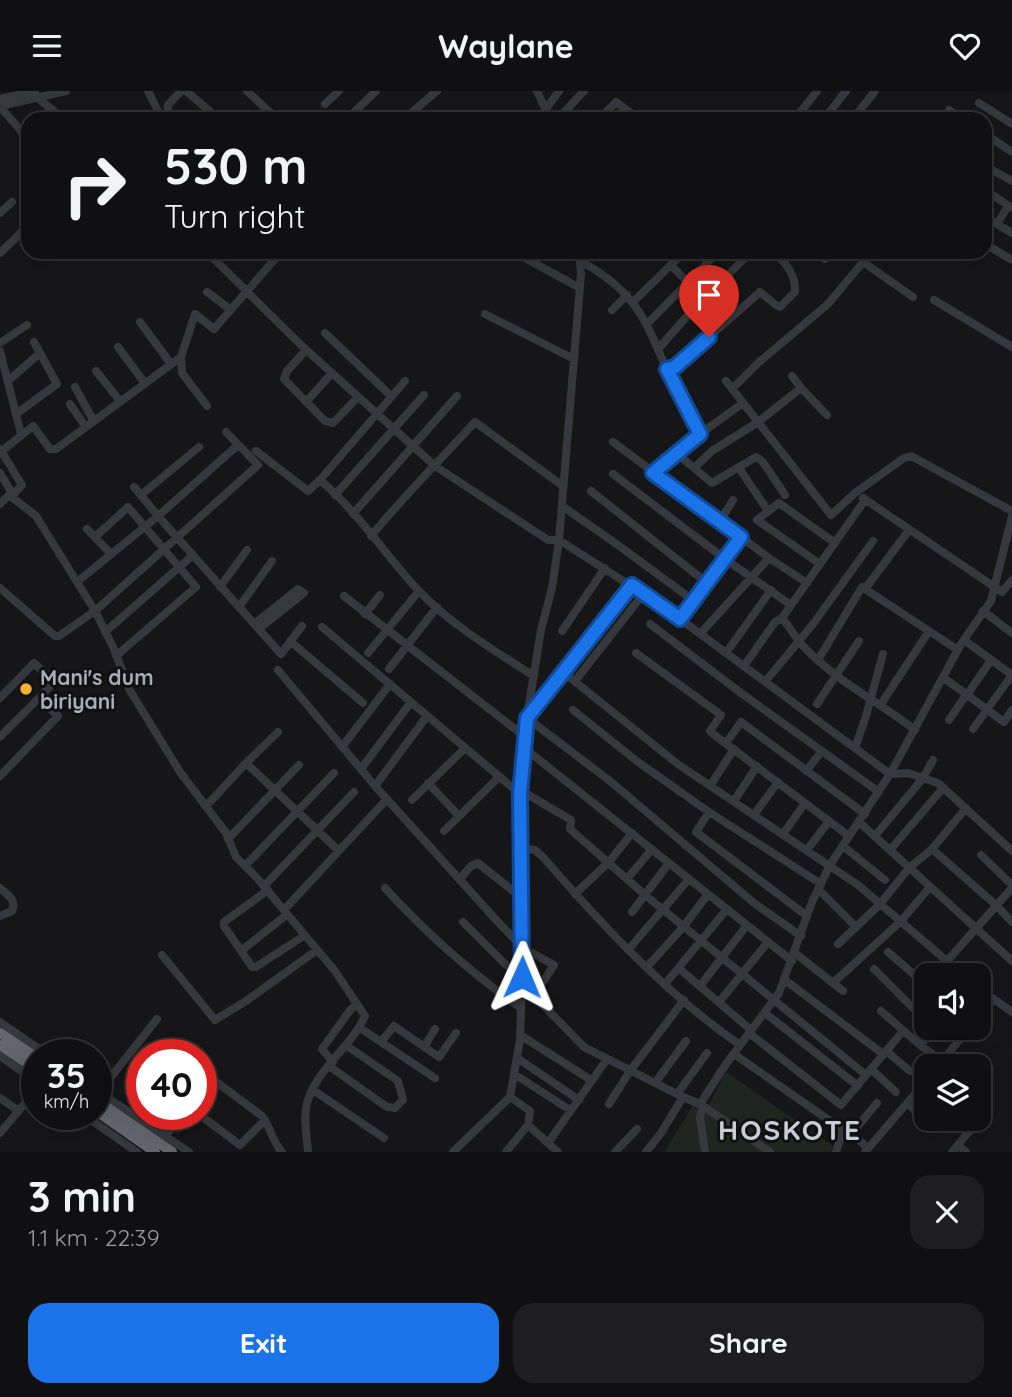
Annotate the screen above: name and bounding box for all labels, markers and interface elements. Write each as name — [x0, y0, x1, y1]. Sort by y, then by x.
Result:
text: Waylane — [438, 26, 574, 66]
icon: menu — [28, 27, 66, 65]
icon: heart — [946, 27, 984, 65]
text: 530 m — [164, 135, 308, 196]
icon: right — [49, 140, 140, 231]
text: Turn right — [164, 196, 305, 236]
pin — [679, 265, 739, 337]
icon: arrive — [690, 276, 728, 314]
place label: Mani's dum biriyani — [40, 664, 154, 714]
marker: Mani's dum biriyani — [18, 681, 34, 697]
position arrow — [485, 940, 559, 1014]
map controls — [914, 963, 991, 1131]
button: sound — [914, 963, 991, 1040]
speed limit sign: 40 — [126, 1039, 217, 1130]
text: 35 — [47, 1053, 86, 1097]
button: layers — [914, 1054, 991, 1131]
text: km/h — [44, 1090, 89, 1113]
district label: HOSKOTE — [718, 1112, 862, 1147]
text: 3 min — [28, 1170, 136, 1223]
button: close — [910, 1175, 984, 1249]
text: 1.1 km · 22:39 — [28, 1223, 159, 1252]
button: Exit — [28, 1303, 499, 1383]
button: Share — [513, 1303, 984, 1383]

